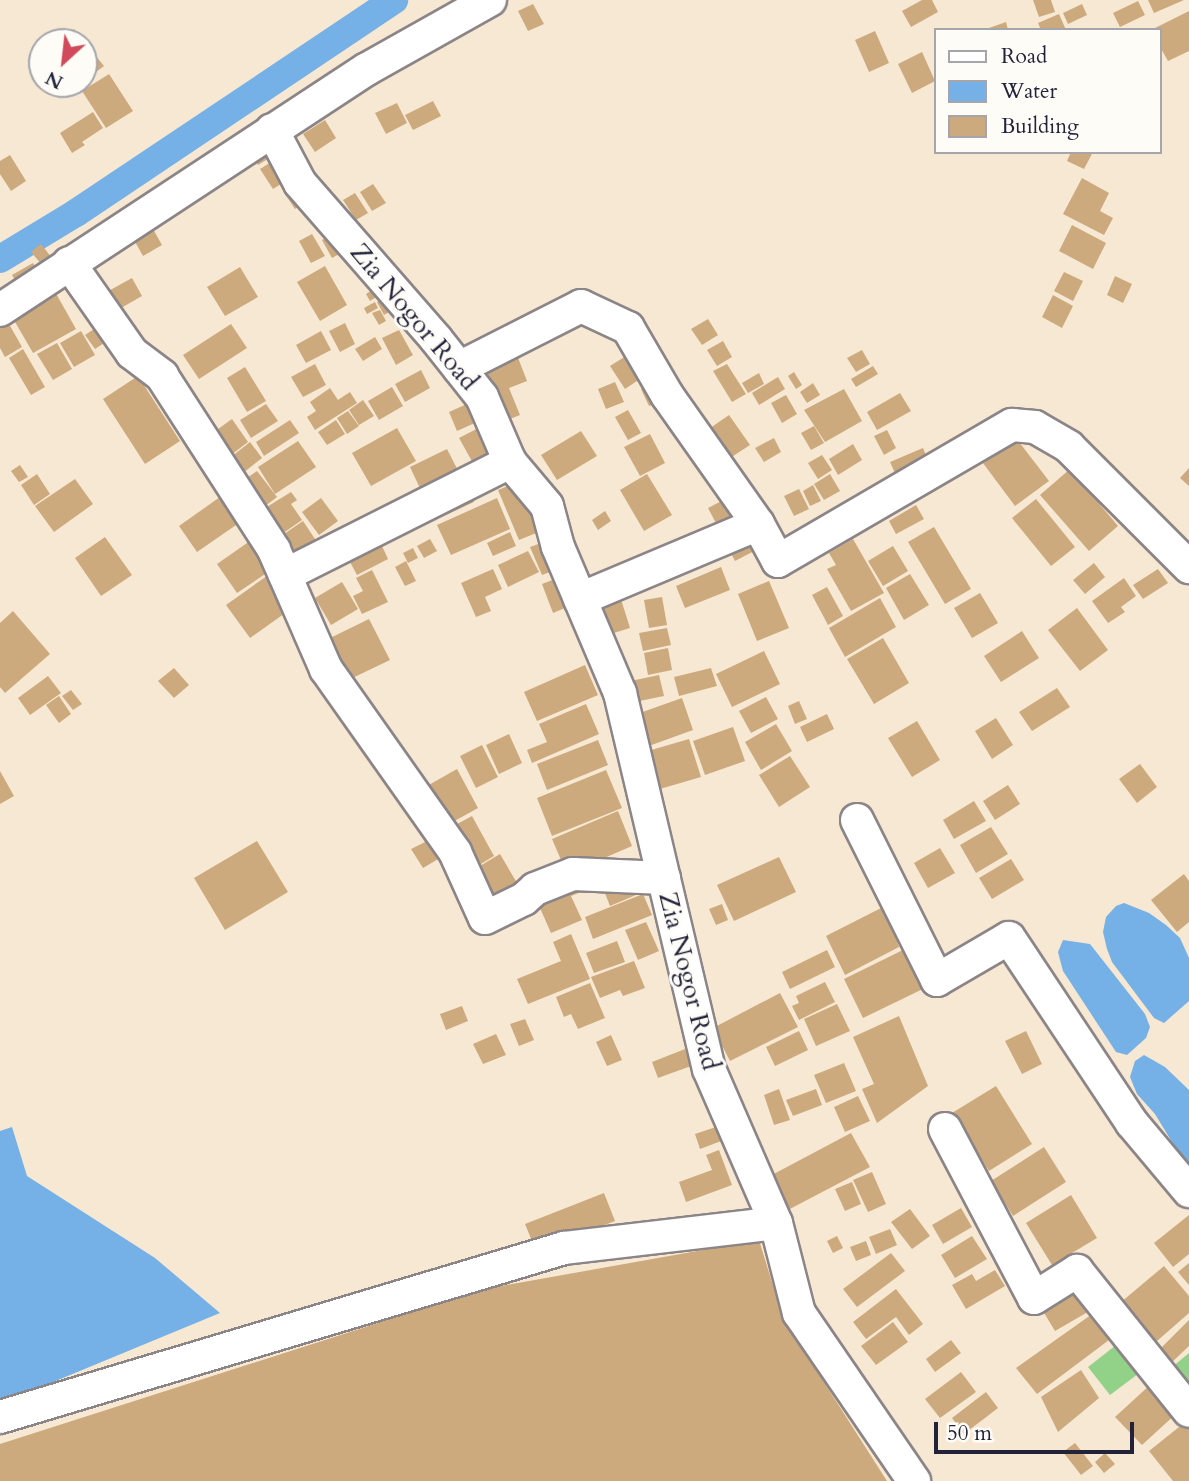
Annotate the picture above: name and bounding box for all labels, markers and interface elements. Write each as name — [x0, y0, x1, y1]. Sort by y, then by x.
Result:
north arrow — [28, 28, 98, 98]
legend — [934, 28, 1161, 154]
text: Road — [1001, 42, 1047, 71]
text: N — [41, 65, 68, 95]
text: Water — [1001, 77, 1057, 106]
text: Building — [1001, 112, 1079, 141]
street label: Zia Nogor Road — [343, 237, 485, 397]
street label: Zia Nogor Road — [652, 889, 726, 1073]
scale bar — [937, 1408, 1136, 1452]
text: 50 m — [947, 1419, 992, 1448]

